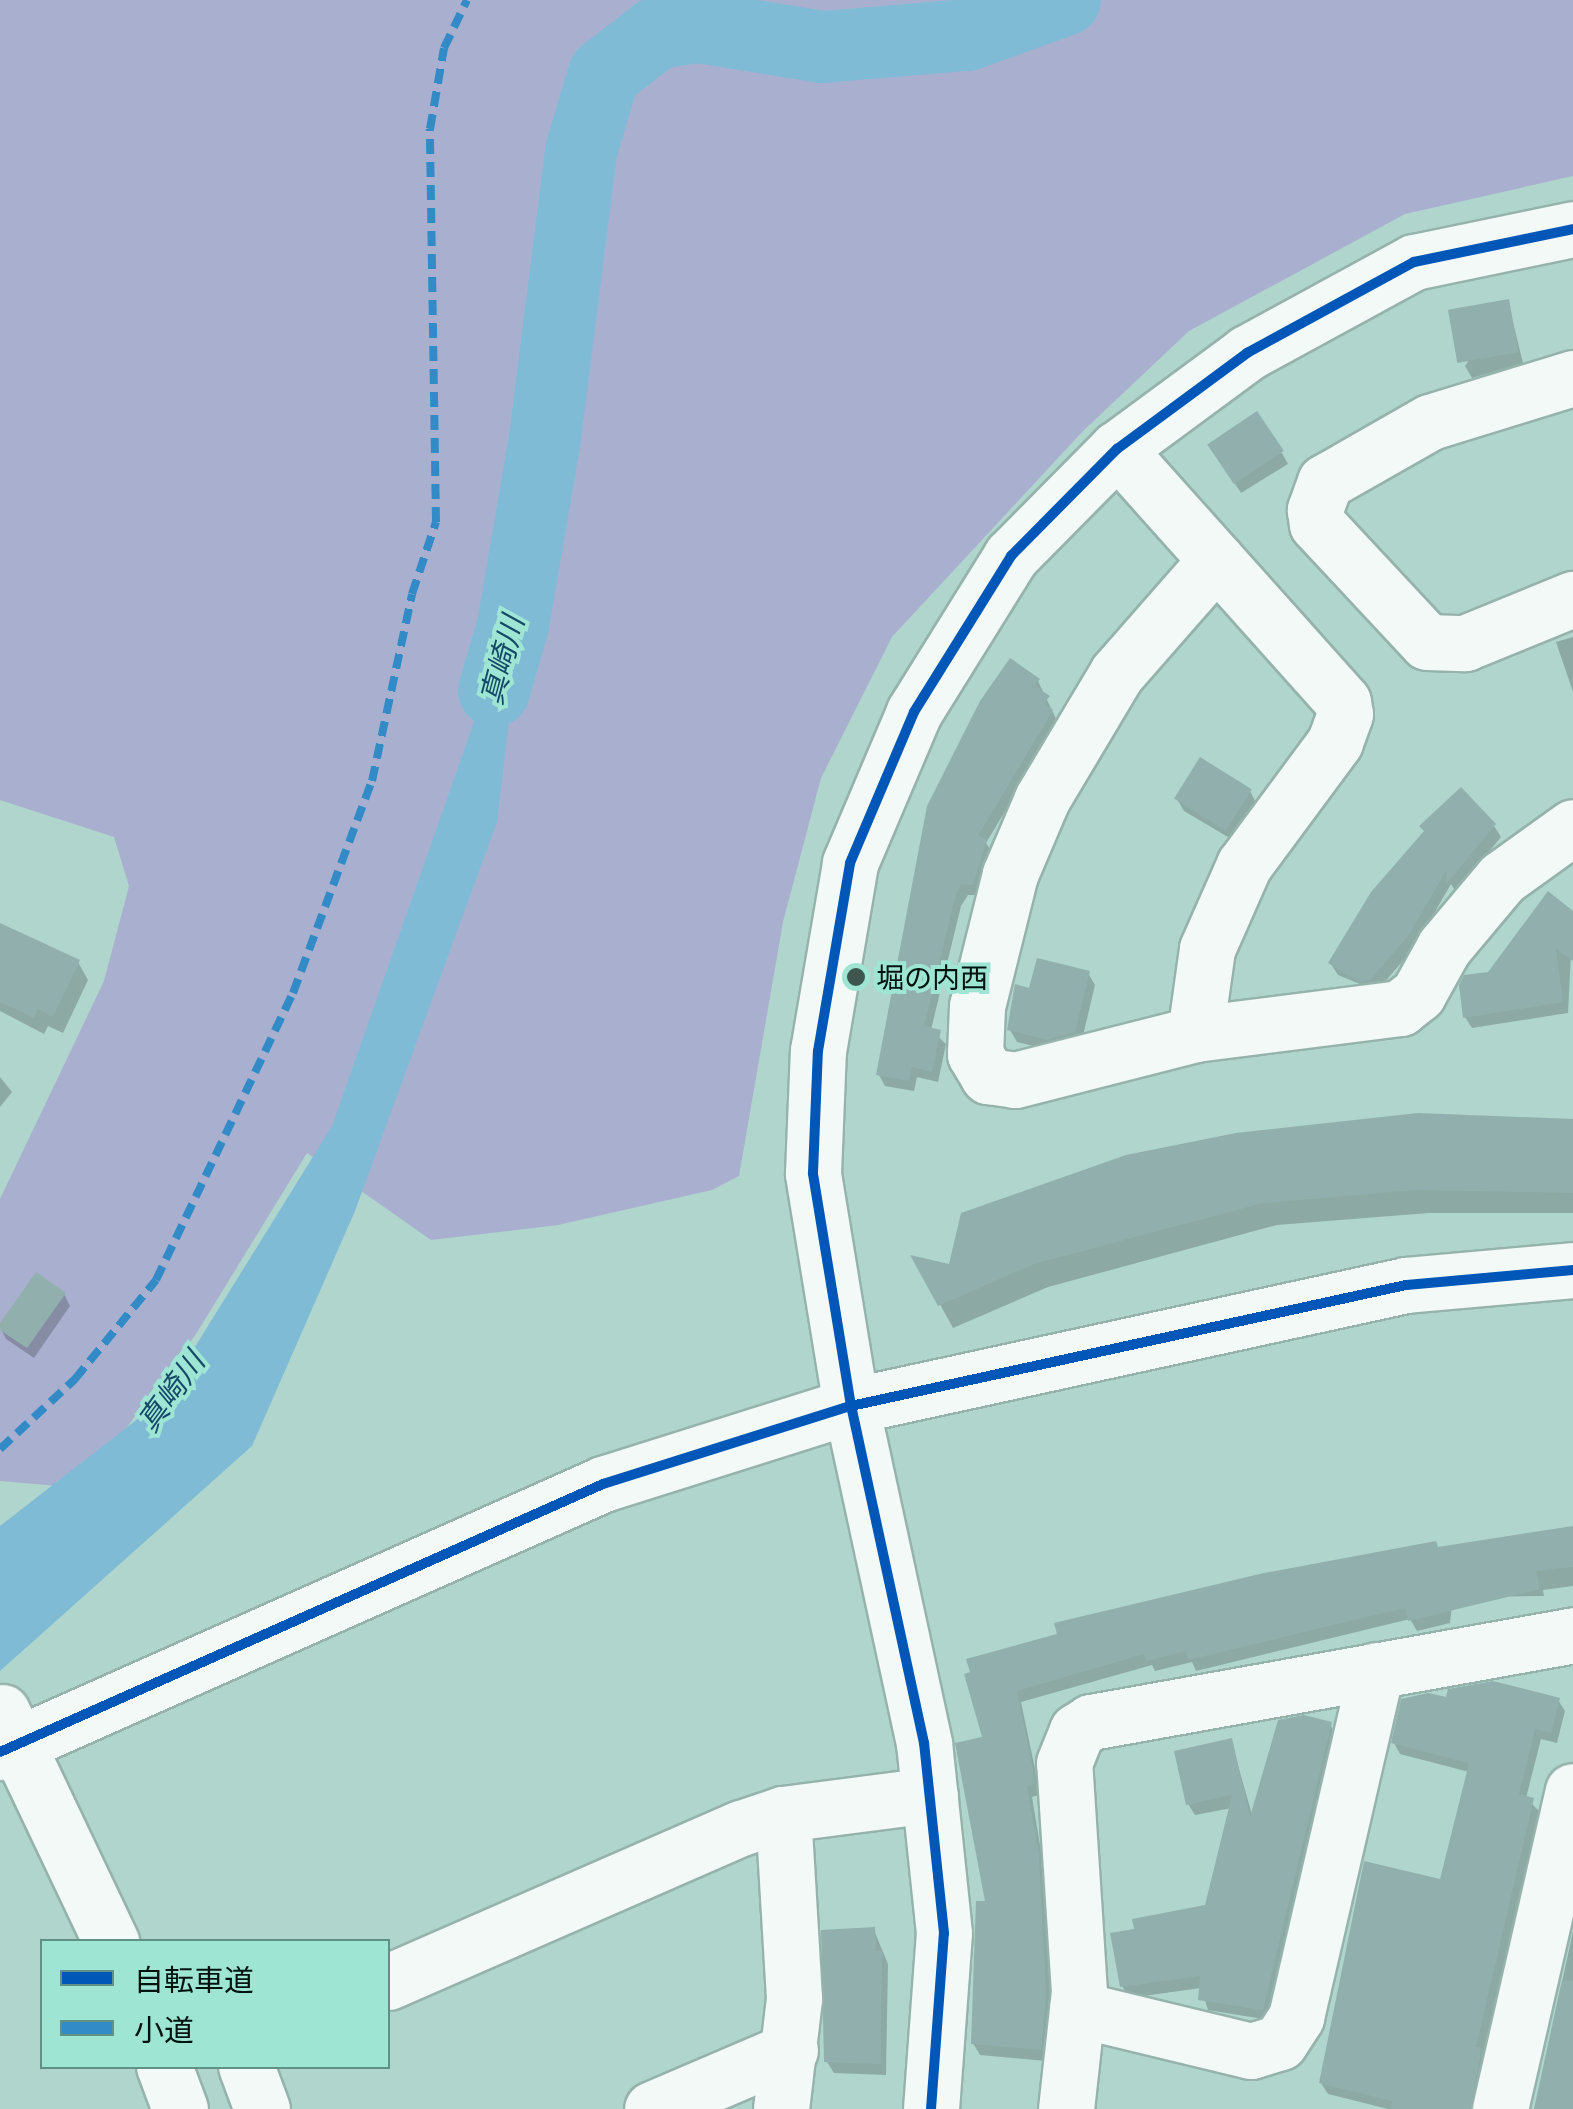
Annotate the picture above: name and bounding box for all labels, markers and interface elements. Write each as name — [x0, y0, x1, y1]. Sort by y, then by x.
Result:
water label: 真崎川 — [472, 612, 530, 708]
place label: 堀の内西 — [876, 960, 988, 994]
marker: 堀の内西 — [845, 966, 867, 988]
water label: 真崎川 — [129, 1344, 211, 1438]
legend — [40, 1939, 390, 2069]
text: 自転車道 — [134, 1961, 254, 1997]
text: 小道 — [134, 2011, 194, 2047]

